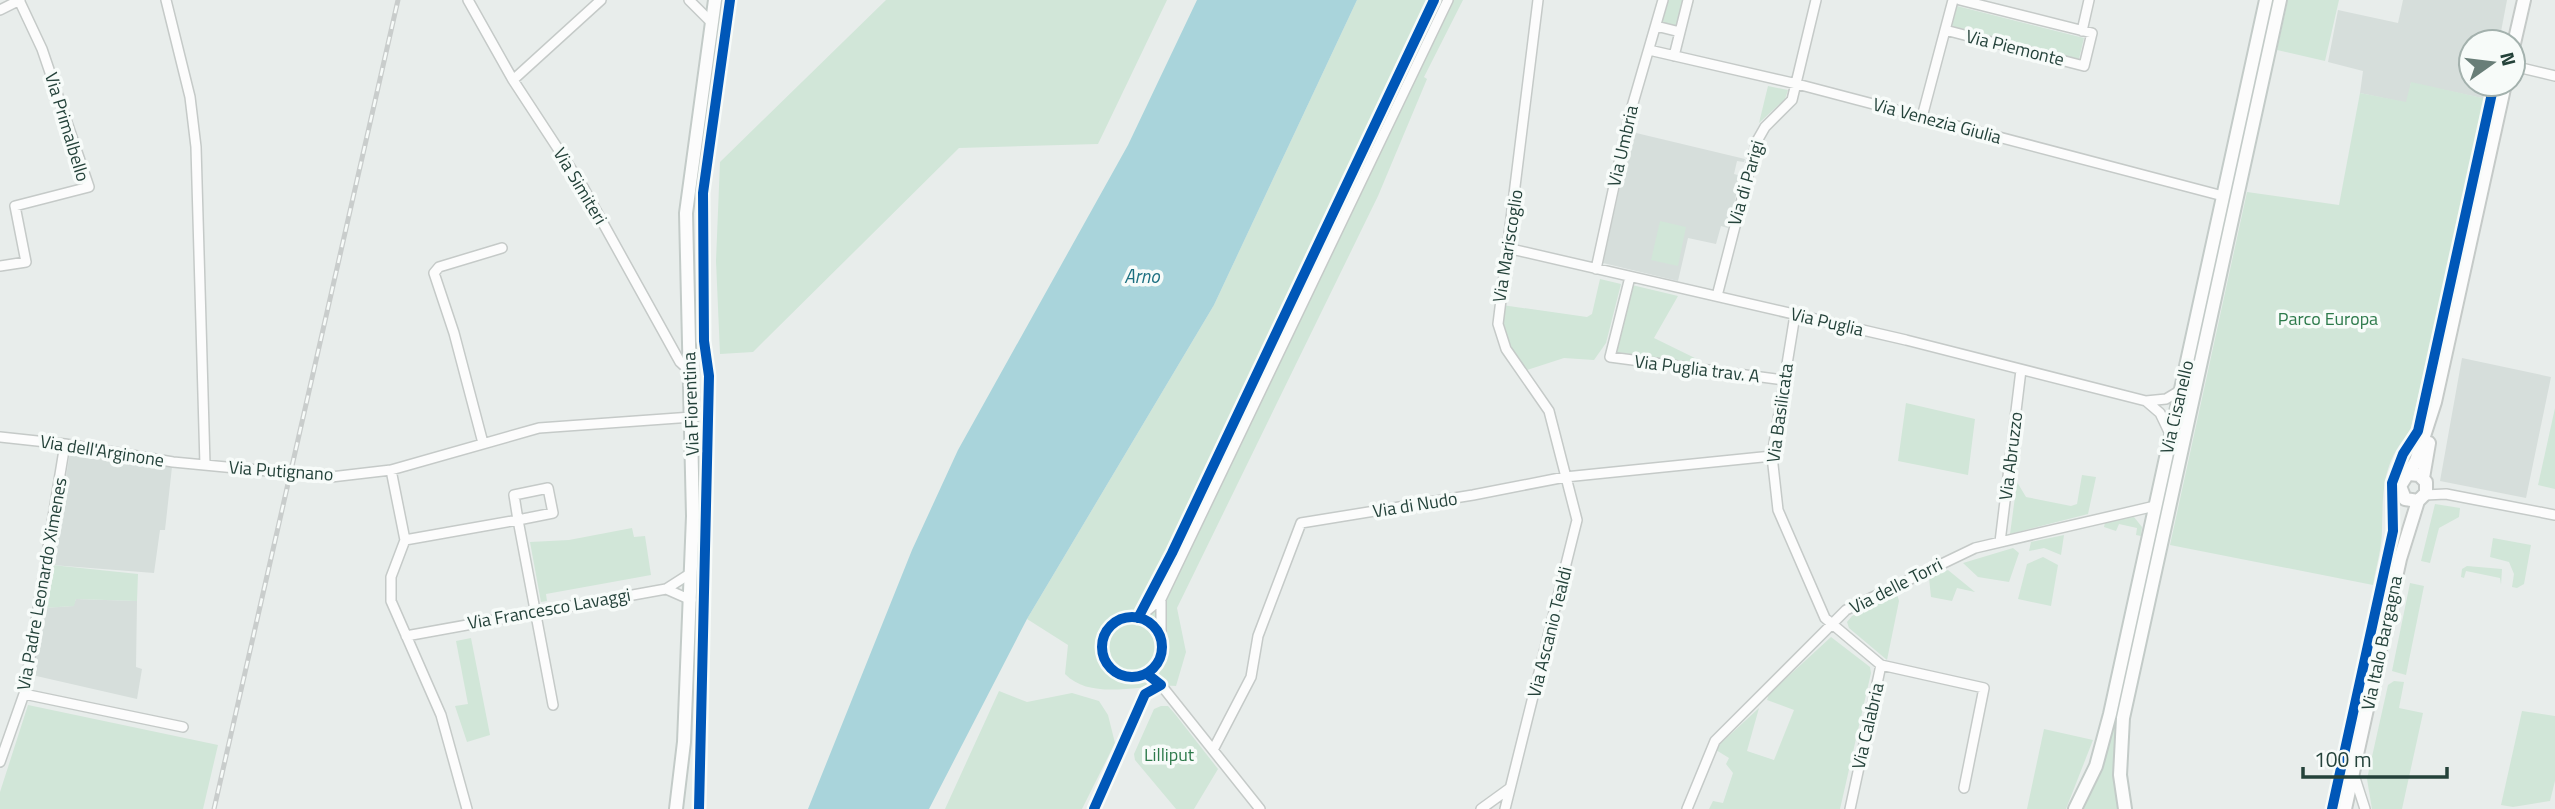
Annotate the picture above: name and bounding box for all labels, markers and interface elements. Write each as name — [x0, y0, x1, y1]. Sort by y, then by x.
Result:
street label: Via Piemonte — [1963, 22, 2067, 73]
north arrow — [2457, 28, 2527, 98]
text: N — [2493, 49, 2525, 69]
street label: Via Primalbello — [38, 69, 97, 185]
street label: Via Venezia Giulia — [1870, 90, 2004, 151]
street label: Via Umbria — [1600, 103, 1645, 189]
street label: Via di Parigi — [1720, 137, 1771, 229]
street label: Via Simiteri — [547, 142, 614, 229]
street label: Via Mariscoglio — [1485, 187, 1530, 304]
water label: Arno — [1124, 261, 1160, 290]
street label: Via Puglia — [1788, 300, 1866, 343]
park label: Parco Europa — [2278, 305, 2378, 332]
street label: Via Puglia trav. A — [1633, 347, 1762, 390]
street label: Via Fiorentina — [675, 352, 706, 456]
street label: Via Cisanello — [2153, 358, 2200, 456]
street label: Via Basilicata — [1759, 361, 1800, 464]
street label: Via Abruzzo — [1992, 410, 2029, 502]
street label: Via dell'Arginone — [38, 427, 166, 474]
street label: Via Putignano — [228, 453, 334, 488]
street label: Via Padre Leonardo Ximenes — [9, 475, 74, 692]
street label: Via di Nudo — [1371, 484, 1459, 525]
street label: Via delle Torri — [1845, 551, 1947, 621]
street label: Via Ascanio Tealdi — [1520, 564, 1579, 700]
street label: Via Italo Bargagna — [2354, 573, 2409, 713]
street label: Via Francesco Lavaggi — [465, 581, 633, 636]
street label: Via Calabria — [1844, 680, 1891, 772]
scale bar — [2303, 736, 2446, 780]
park label: Lilliput — [1144, 741, 1195, 768]
text: 100 m — [2314, 743, 2371, 775]

